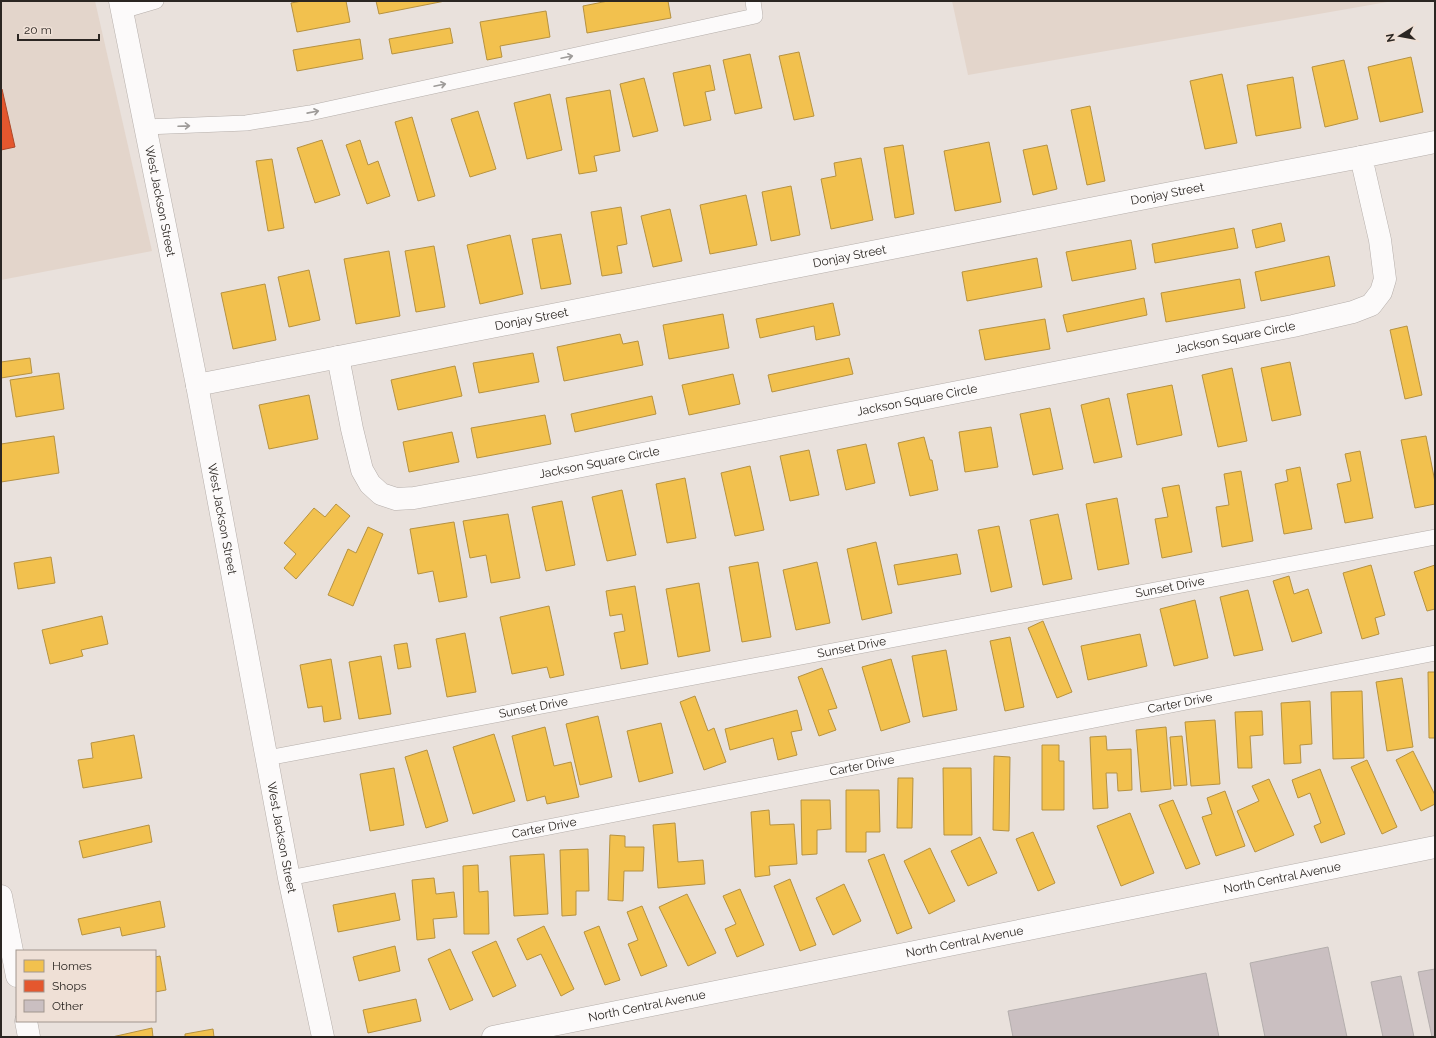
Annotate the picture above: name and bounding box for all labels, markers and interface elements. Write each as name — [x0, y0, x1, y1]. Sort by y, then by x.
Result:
scale bar — [18, 16, 99, 42]
north arrow — [1380, 16, 1420, 56]
text: 20 m — [24, 23, 52, 37]
text: N — [1383, 32, 1398, 43]
one-way arrow — [560, 53, 573, 61]
one-way arrow — [433, 80, 446, 88]
one-way arrow — [306, 108, 319, 116]
one-way arrow — [177, 122, 190, 129]
street label: West Jackson Street — [142, 144, 178, 258]
street label: Donjay Street — [1129, 180, 1205, 208]
street label: Donjay Street — [812, 242, 887, 270]
street label: Donjay Street — [494, 305, 569, 333]
street label: Jackson Square Circle — [1174, 319, 1297, 356]
street label: Jackson Square Circle — [856, 381, 979, 419]
street label: Jackson Square Circle — [538, 444, 661, 481]
street label: West Jackson Street — [205, 462, 239, 576]
street label: Sunset Drive — [1134, 574, 1206, 601]
street label: Sunset Drive — [816, 634, 887, 661]
street label: Carter Drive — [1146, 690, 1214, 716]
street label: Sunset Drive — [498, 694, 569, 721]
street label: Carter Drive — [829, 752, 896, 779]
street label: West Jackson Street — [264, 781, 299, 894]
street label: Carter Drive — [511, 815, 578, 841]
street label: North Central Avenue — [1222, 859, 1342, 896]
street label: North Central Avenue — [905, 923, 1024, 961]
legend — [16, 950, 156, 1022]
text: Homes — [52, 959, 92, 973]
text: Shops — [52, 979, 87, 993]
street label: North Central Avenue — [587, 987, 707, 1025]
text: Other — [52, 999, 84, 1013]

